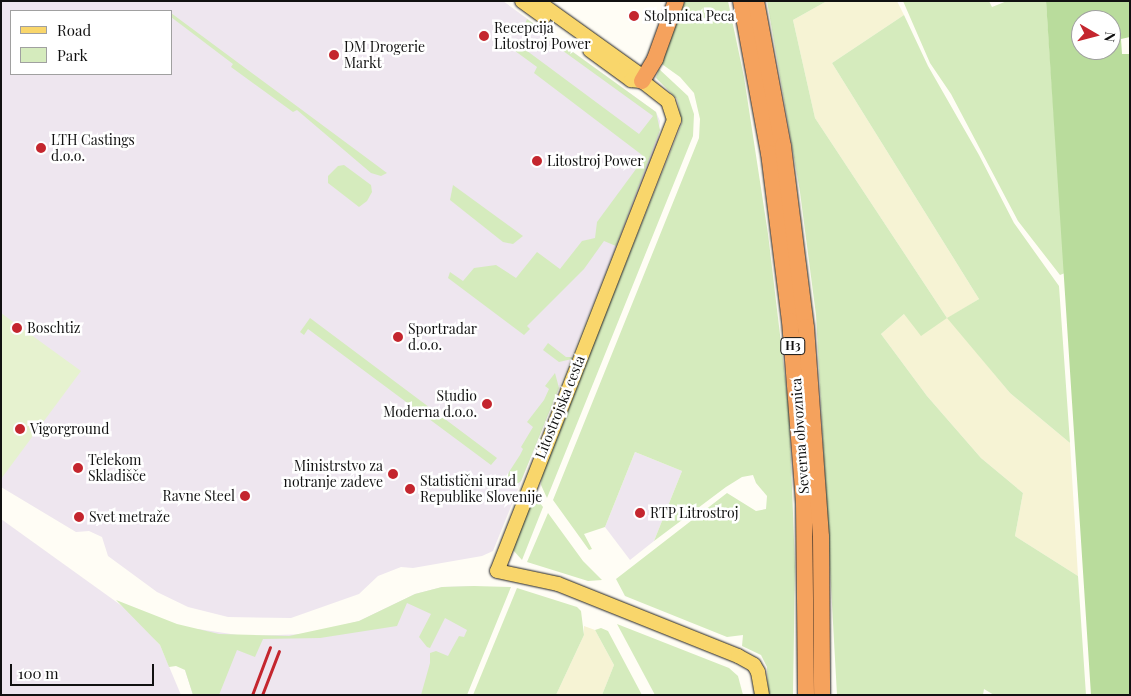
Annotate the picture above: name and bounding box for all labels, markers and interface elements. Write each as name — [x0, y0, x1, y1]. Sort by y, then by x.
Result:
place label: Stolpnica Peca — [644, 8, 735, 24]
legend — [10, 10, 172, 75]
marker: Stolpnica Peca — [628, 10, 640, 22]
north arrow — [1071, 10, 1121, 60]
text: Road — [57, 20, 91, 40]
place label: Recepcija Litostroj Power — [494, 20, 591, 52]
marker: Recepcija Litostroj Power — [478, 30, 490, 42]
text: N — [1100, 31, 1120, 43]
place label: DM Drogerie Markt — [344, 39, 425, 72]
text: Park — [57, 45, 88, 65]
marker: DM Drogerie Markt — [328, 49, 340, 61]
place label: LTH Castings d.o.o. — [51, 132, 135, 164]
marker: LTH Castings d.o.o. — [35, 142, 47, 154]
place label: Litostroj Power — [547, 153, 644, 169]
marker: Litostroj Power — [531, 155, 543, 167]
place label: Boschtiz — [27, 320, 80, 336]
place label: Sportradar d.o.o. — [408, 321, 477, 354]
marker: Boschtiz — [11, 322, 23, 334]
marker: Sportradar d.o.o. — [392, 331, 404, 343]
road number: H3 — [779, 336, 807, 356]
street label: Litostrojska cesta — [532, 353, 588, 461]
street label: Severna obvoznica — [788, 377, 812, 495]
place label: Studio Moderna d.o.o. — [383, 388, 477, 421]
marker: Studio Moderna d.o.o. — [481, 398, 493, 410]
place label: Vigorground — [30, 421, 109, 437]
marker: Vigorground — [14, 423, 26, 435]
place label: Telekom Skladišče — [88, 452, 146, 484]
place label: Ministrstvo za notranje zadeve — [284, 458, 383, 491]
marker: Telekom Skladišče — [72, 462, 84, 474]
marker: Ministrstvo za notranje zadeve — [387, 468, 399, 480]
place label: Statistični urad Republike Slovenije — [420, 473, 542, 506]
marker: Statistični urad Republike Slovenije — [404, 483, 416, 495]
place label: Ravne Steel — [163, 488, 235, 504]
marker: Ravne Steel — [239, 490, 251, 502]
place label: RTP Litrostroj — [650, 505, 739, 521]
marker: RTP Litrostroj — [634, 507, 646, 519]
place label: Svet metraže — [89, 509, 170, 525]
marker: Svet metraže — [73, 511, 85, 523]
scale bar — [12, 654, 156, 686]
text: 100 m — [18, 663, 59, 683]

